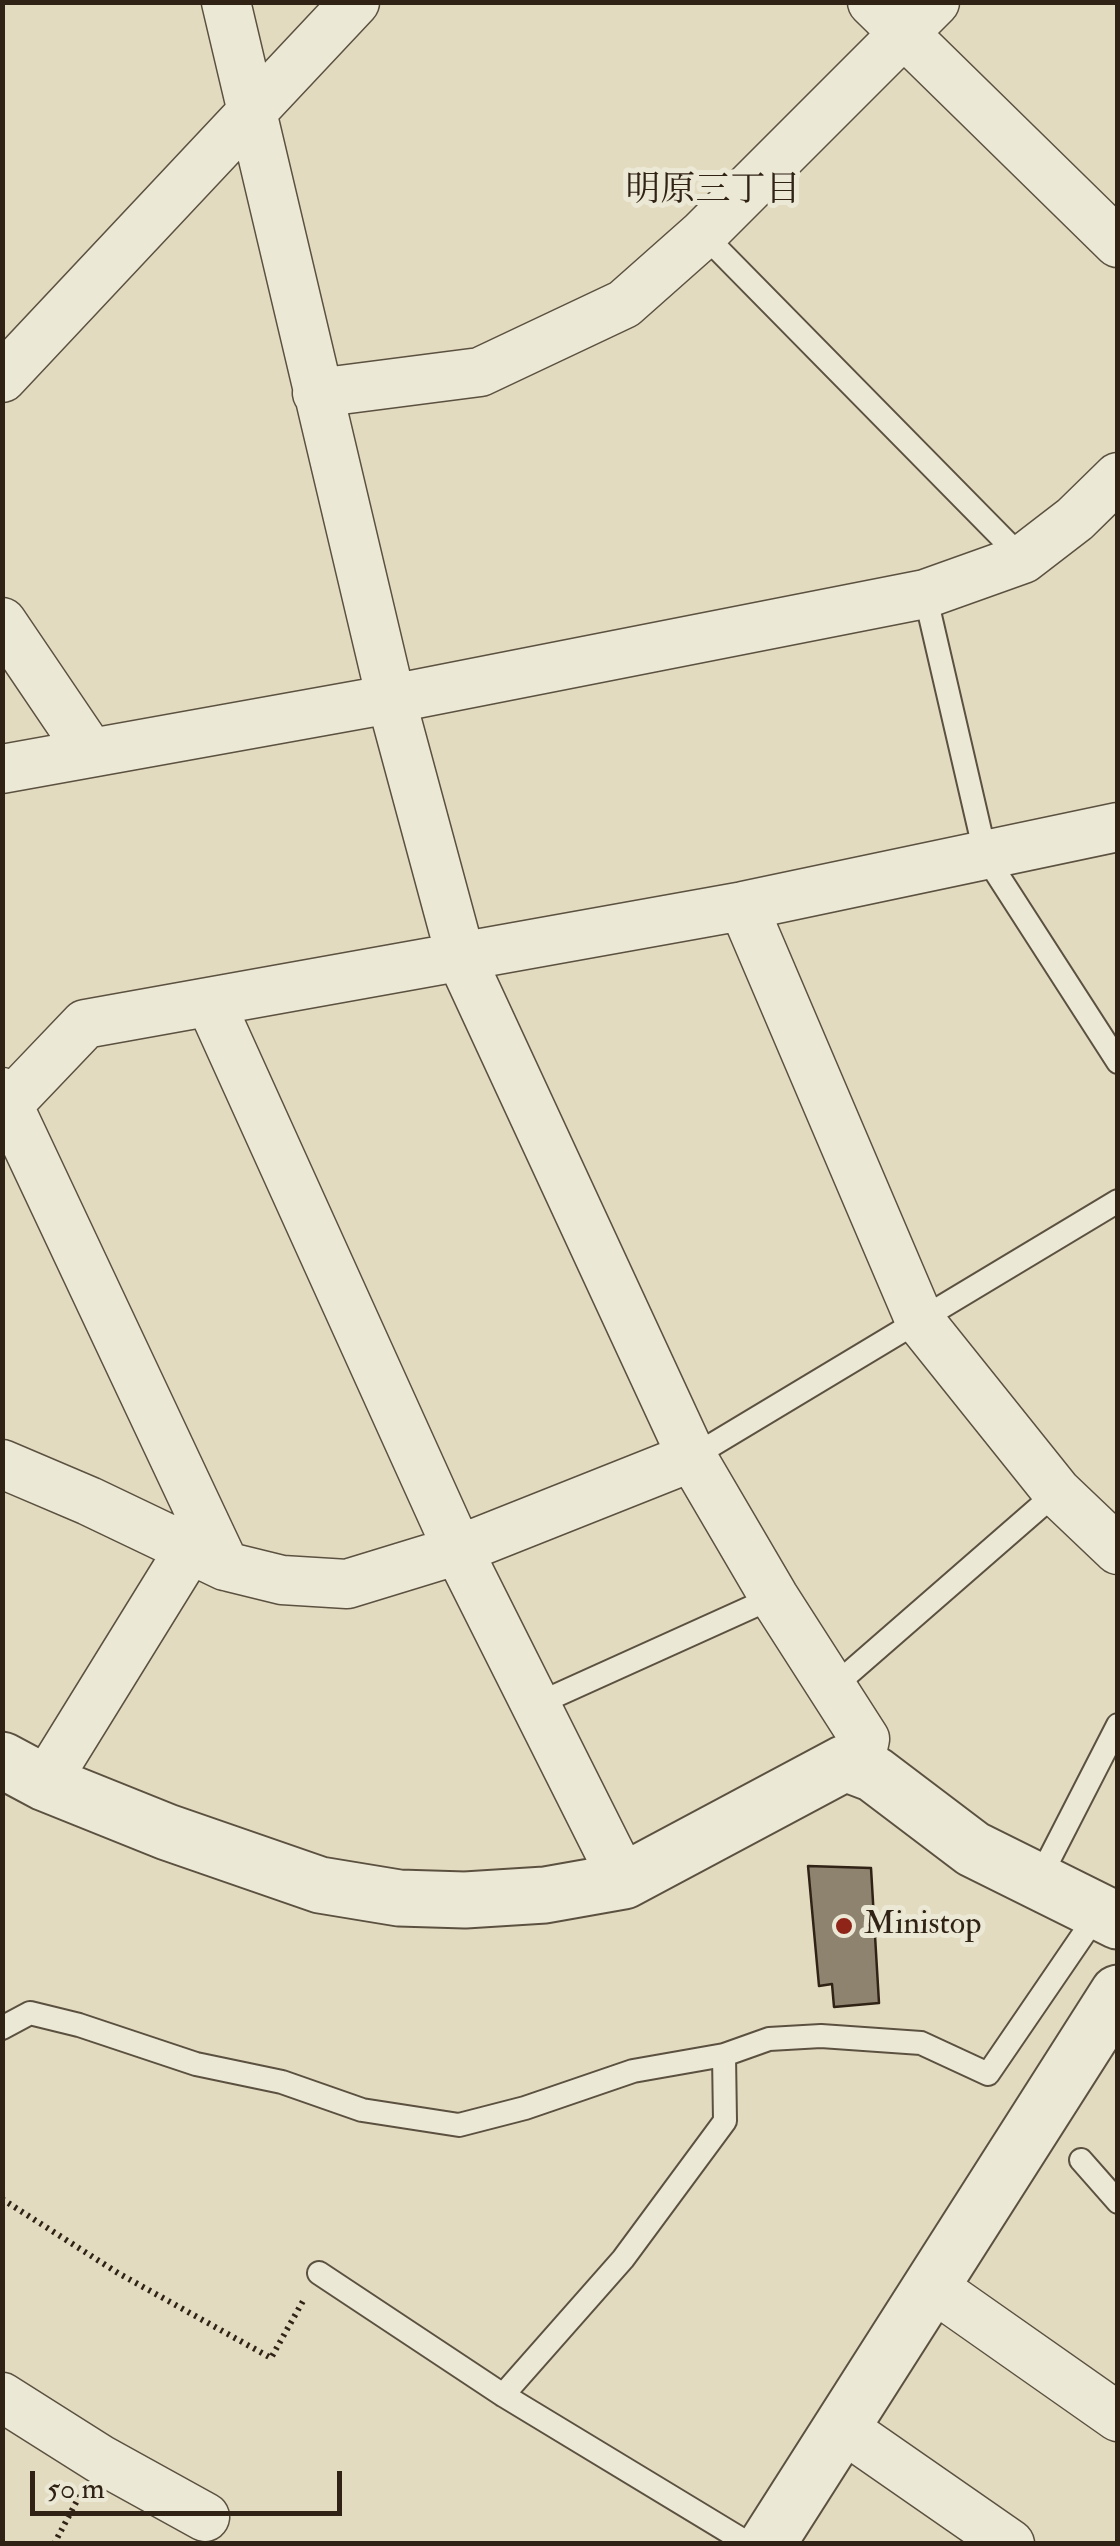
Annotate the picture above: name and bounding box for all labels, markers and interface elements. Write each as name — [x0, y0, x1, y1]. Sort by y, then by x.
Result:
district label: 明原三丁目 — [626, 171, 800, 213]
place label: Ministop — [864, 1907, 981, 1945]
marker: Ministop — [833, 1915, 855, 1937]
scale bar — [35, 2451, 348, 2513]
text: 50 m — [47, 2470, 105, 2507]

